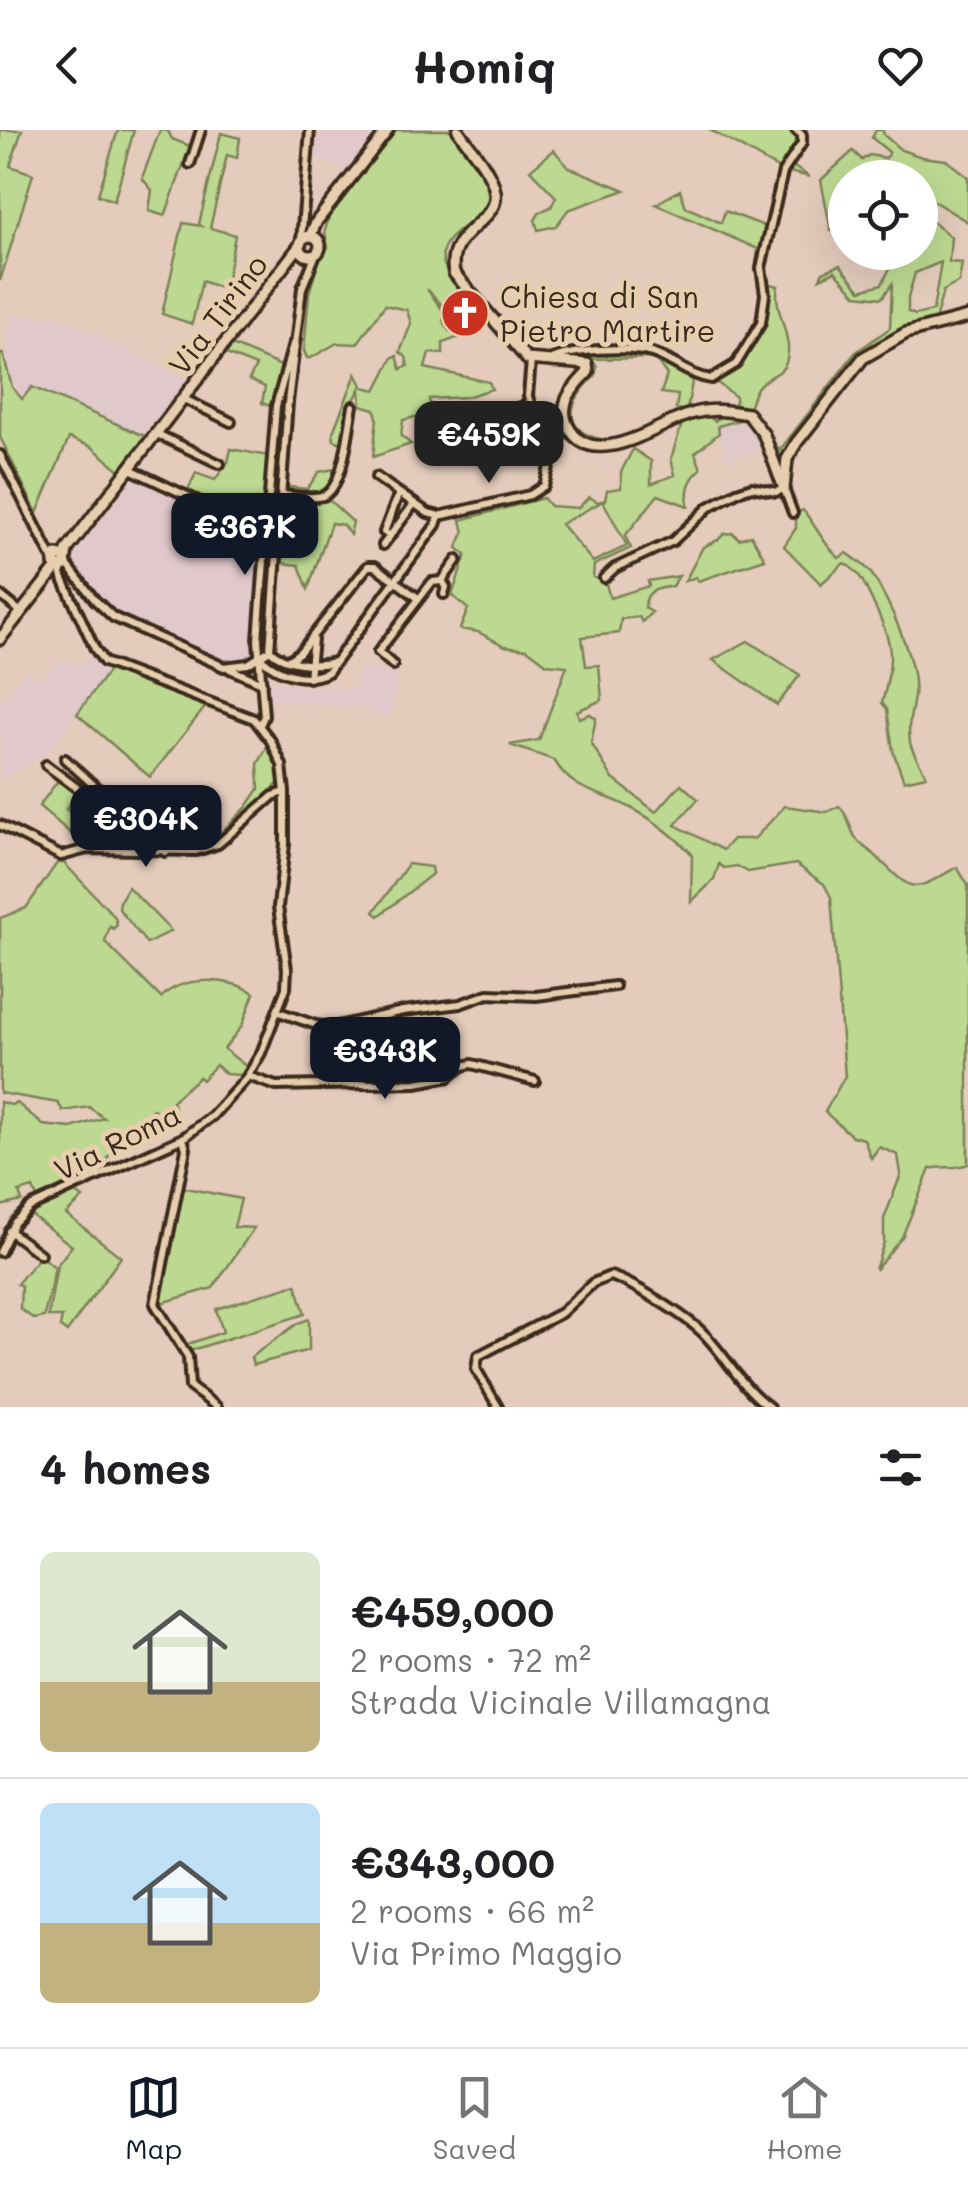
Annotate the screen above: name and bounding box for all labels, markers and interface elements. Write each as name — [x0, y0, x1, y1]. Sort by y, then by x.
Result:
text: Homiq — [412, 36, 556, 94]
icon: back — [40, 38, 95, 93]
icon: heart — [873, 38, 928, 93]
map controls — [828, 160, 938, 270]
button: locate — [828, 160, 938, 270]
street label: Via Tirino — [159, 246, 275, 382]
place label: Chiesa di San Pietro Martire — [500, 276, 715, 350]
church icon: Chiesa di San Pietro Martire — [439, 287, 491, 339]
pin: €459K — [419, 401, 559, 486]
text: €459K — [436, 412, 542, 454]
pin: €367K — [175, 493, 315, 578]
text: €367K — [193, 504, 297, 546]
pin: €304K — [76, 785, 216, 870]
text: €304K — [92, 796, 200, 838]
pin: €343K — [315, 1017, 455, 1102]
text: €343K — [332, 1028, 438, 1070]
street label: Via Roma — [47, 1093, 187, 1189]
text: 4 homes — [40, 1440, 211, 1495]
icon: filters — [873, 1440, 928, 1495]
text: €459,000 — [350, 1583, 554, 1638]
icon: home — [120, 1592, 240, 1712]
text: 2 rooms · 72 m² — [350, 1638, 591, 1680]
text: Strada Vicinale Villamagna — [350, 1680, 771, 1722]
text: €343,000 — [350, 1834, 555, 1889]
icon: home — [120, 1843, 240, 1963]
text: 2 rooms · 66 m² — [350, 1889, 594, 1931]
text: Via Primo Maggio — [350, 1931, 622, 1973]
tab: Map — [125, 2070, 182, 2166]
tab: Saved — [433, 2070, 516, 2166]
tab: Home — [766, 2070, 843, 2166]

